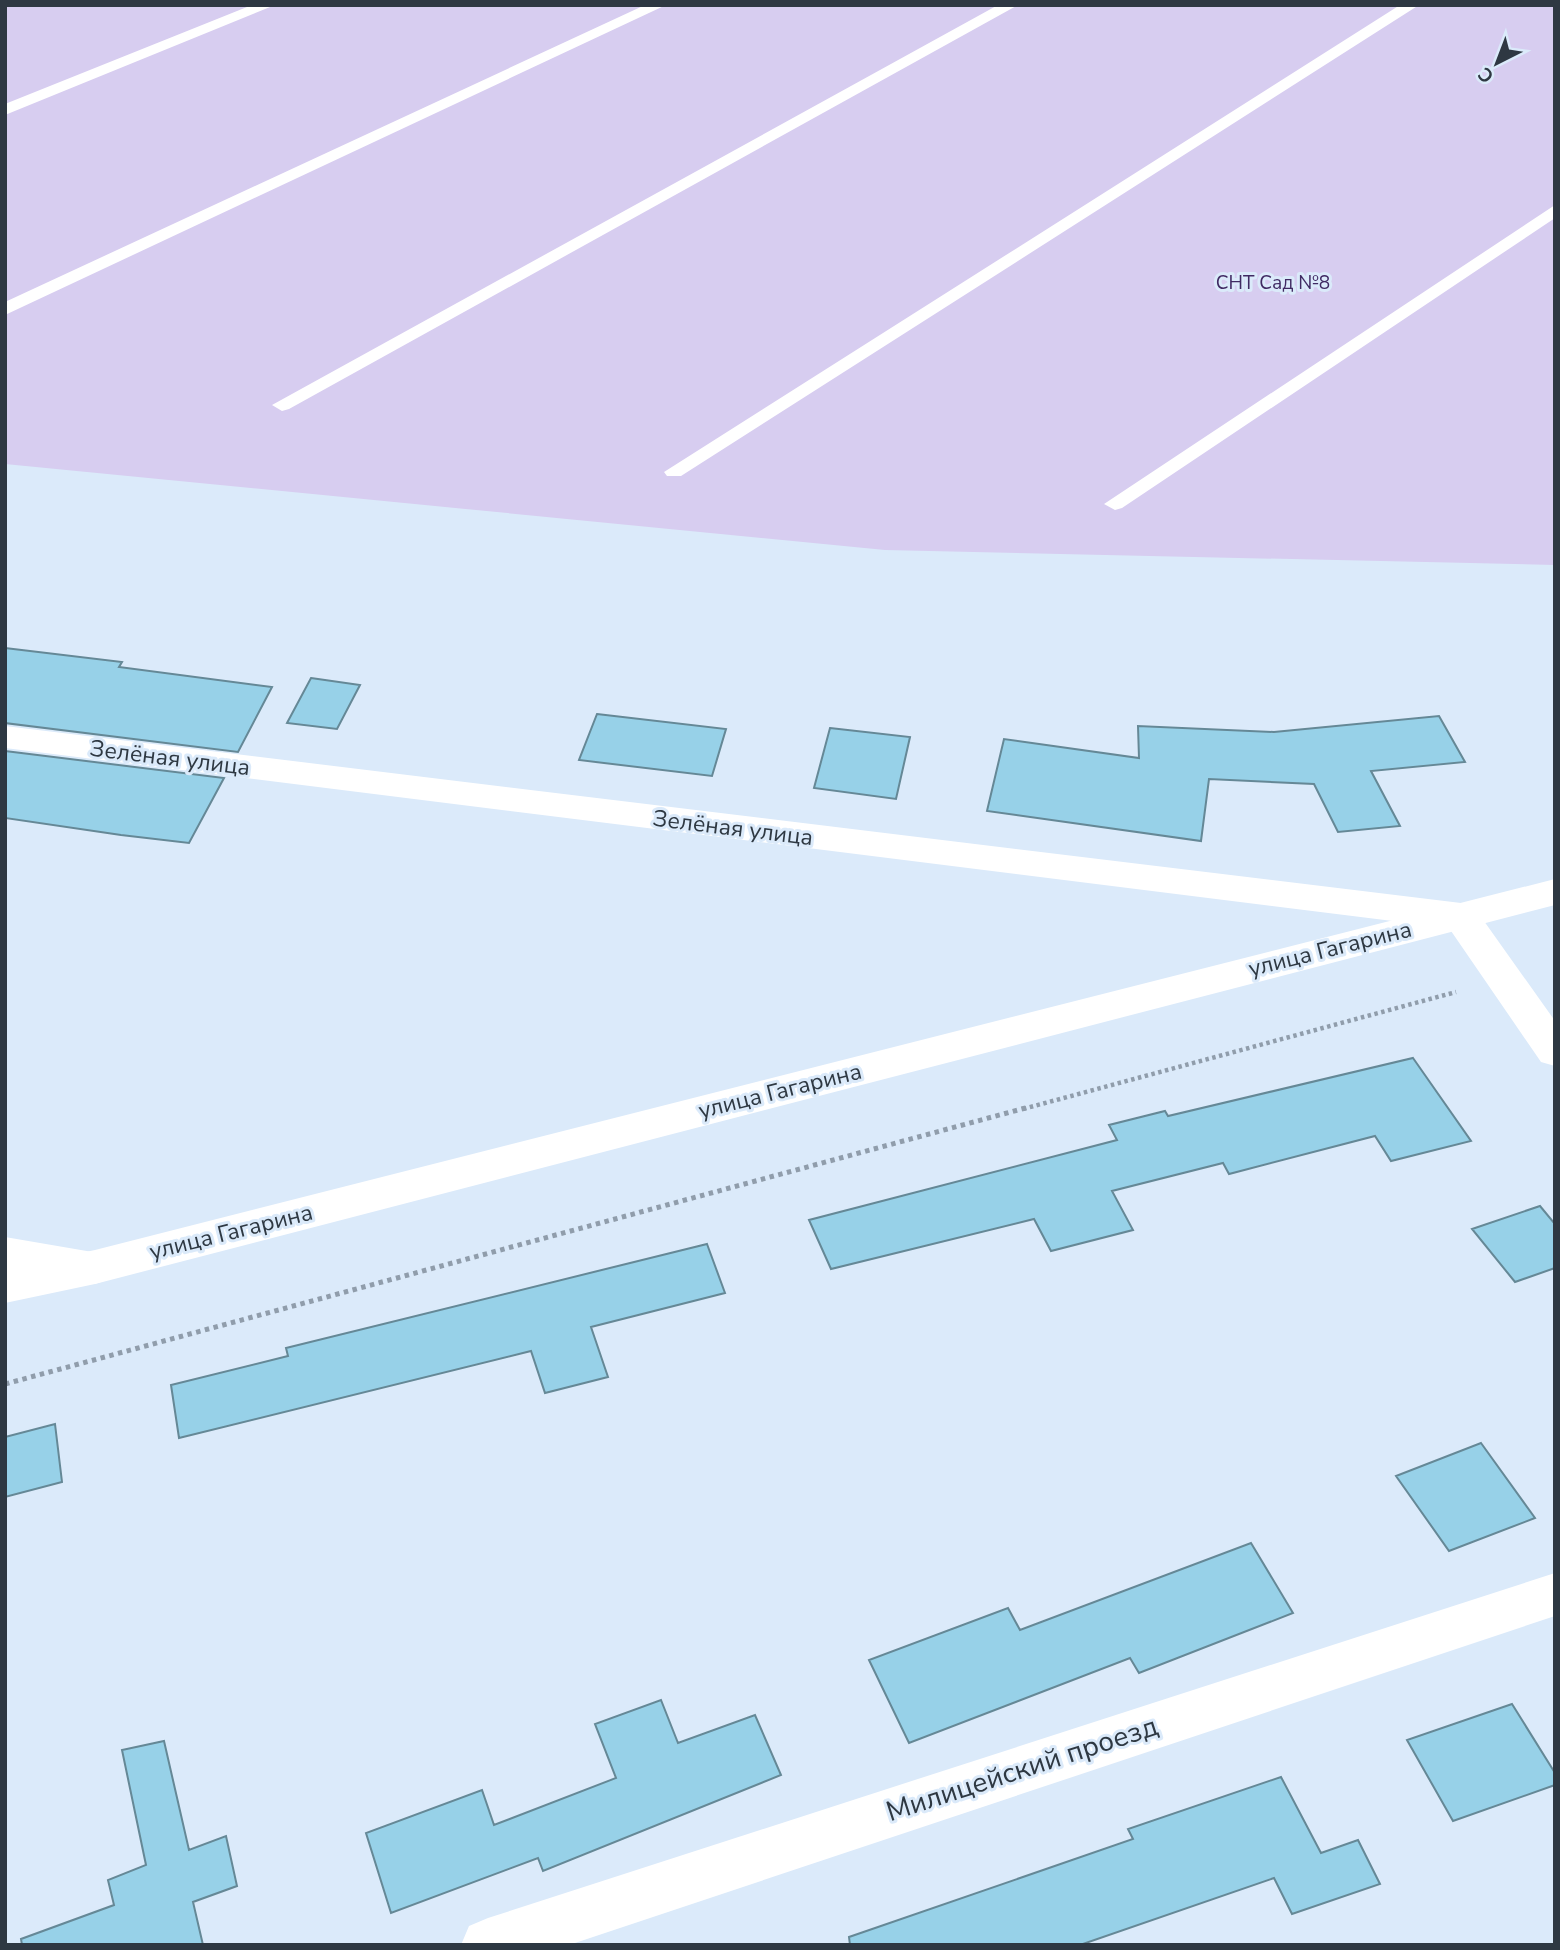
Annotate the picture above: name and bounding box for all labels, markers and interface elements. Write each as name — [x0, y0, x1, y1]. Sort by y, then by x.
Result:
north arrow — [1462, 28, 1532, 98]
text: С — [1473, 61, 1500, 89]
park label: СНТ Сад №8 — [1216, 270, 1330, 296]
street label: Зелёная улица — [88, 733, 252, 783]
street label: Зелёная улица — [651, 803, 815, 853]
street label: улица Гагарина — [1245, 914, 1415, 984]
street label: улица Гагарина — [695, 1056, 865, 1126]
street label: улица Гагарина — [146, 1197, 316, 1267]
street label: Милицейский проезд — [881, 1707, 1163, 1831]

